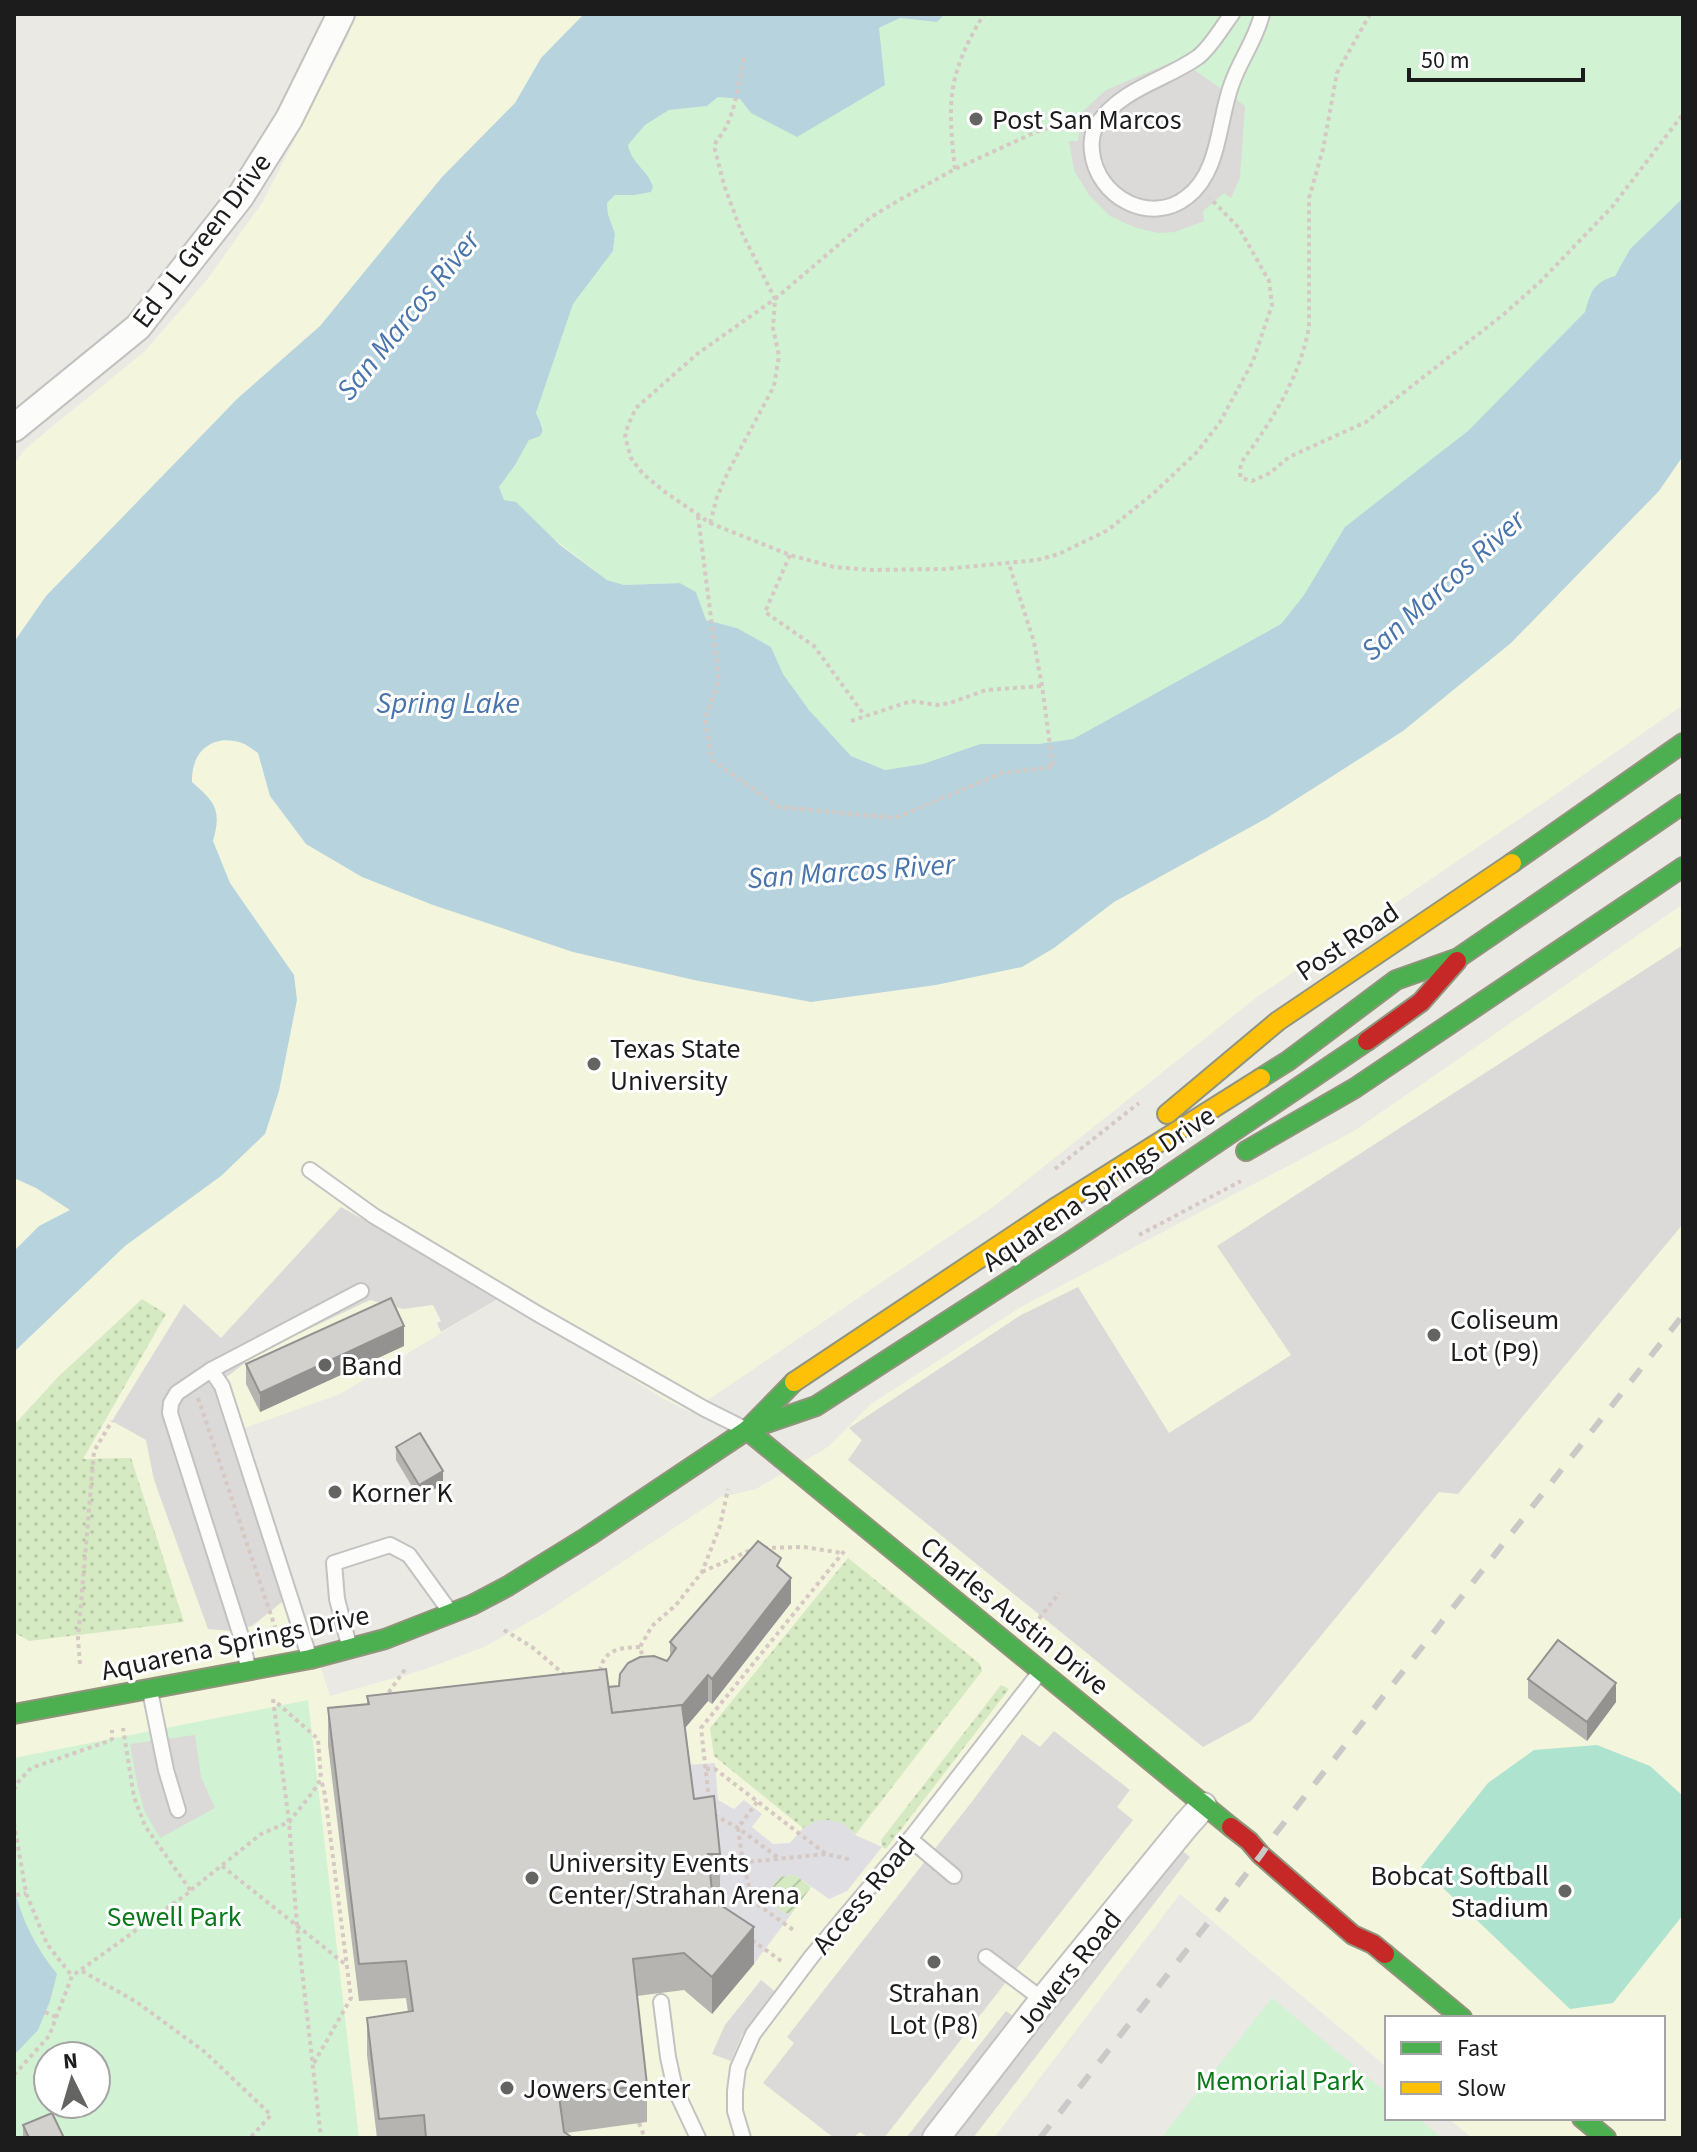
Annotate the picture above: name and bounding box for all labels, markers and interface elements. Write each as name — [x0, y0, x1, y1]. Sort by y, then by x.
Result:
scale bar — [1409, 32, 1583, 82]
text: 50 m — [1421, 43, 1470, 78]
place label: Post San Marcos — [992, 100, 1181, 140]
marker: Post San Marcos — [967, 110, 985, 128]
street label: Ed J L Green Drive — [123, 145, 281, 336]
water label: San Marcos River — [326, 220, 492, 410]
water label: San Marcos River — [1352, 499, 1536, 671]
water label: Spring Lake — [376, 682, 520, 725]
water label: San Marcos River — [746, 843, 958, 900]
street label: Post Road — [1288, 893, 1407, 991]
place label: Texas State University — [610, 1029, 740, 1101]
marker: Texas State University — [585, 1055, 603, 1073]
street label: Aquarena Springs Drive — [974, 1096, 1223, 1282]
place label: Coliseum Lot (P9) — [1450, 1300, 1559, 1372]
marker: Coliseum Lot (P9) — [1425, 1326, 1443, 1344]
place label: Band — [341, 1346, 402, 1386]
marker: Band — [316, 1356, 334, 1374]
place label: Korner K — [351, 1473, 453, 1513]
marker: Korner K — [326, 1483, 344, 1501]
street label: Charles Austin Drive — [911, 1527, 1117, 1705]
street label: Aquarena Springs Drive — [98, 1595, 373, 1691]
street label: Access Road — [803, 1828, 925, 1963]
place label: University Events Center/Strahan Arena — [548, 1843, 800, 1915]
place label: Bobcat Softball Stadium — [1370, 1856, 1549, 1928]
marker: University Events Center/Strahan Arena — [523, 1869, 541, 1887]
marker: Bobcat Softball Stadium — [1556, 1882, 1574, 1900]
park label: Sewell Park — [106, 1897, 242, 1937]
street label: Jowers Road — [1006, 1901, 1131, 2042]
marker: Strahan Lot (P8) — [925, 1953, 943, 1971]
place label: Strahan Lot (P8) — [888, 1973, 980, 2045]
legend — [1385, 2016, 1665, 2120]
text: Fast — [1457, 2031, 1498, 2066]
north arrow — [32, 2040, 112, 2120]
text: N — [62, 2044, 79, 2078]
park label: Memorial Park — [1196, 2061, 1364, 2101]
place label: Jowers Center — [523, 2069, 691, 2109]
text: Slow — [1457, 2071, 1506, 2106]
marker: Jowers Center — [498, 2079, 516, 2097]

